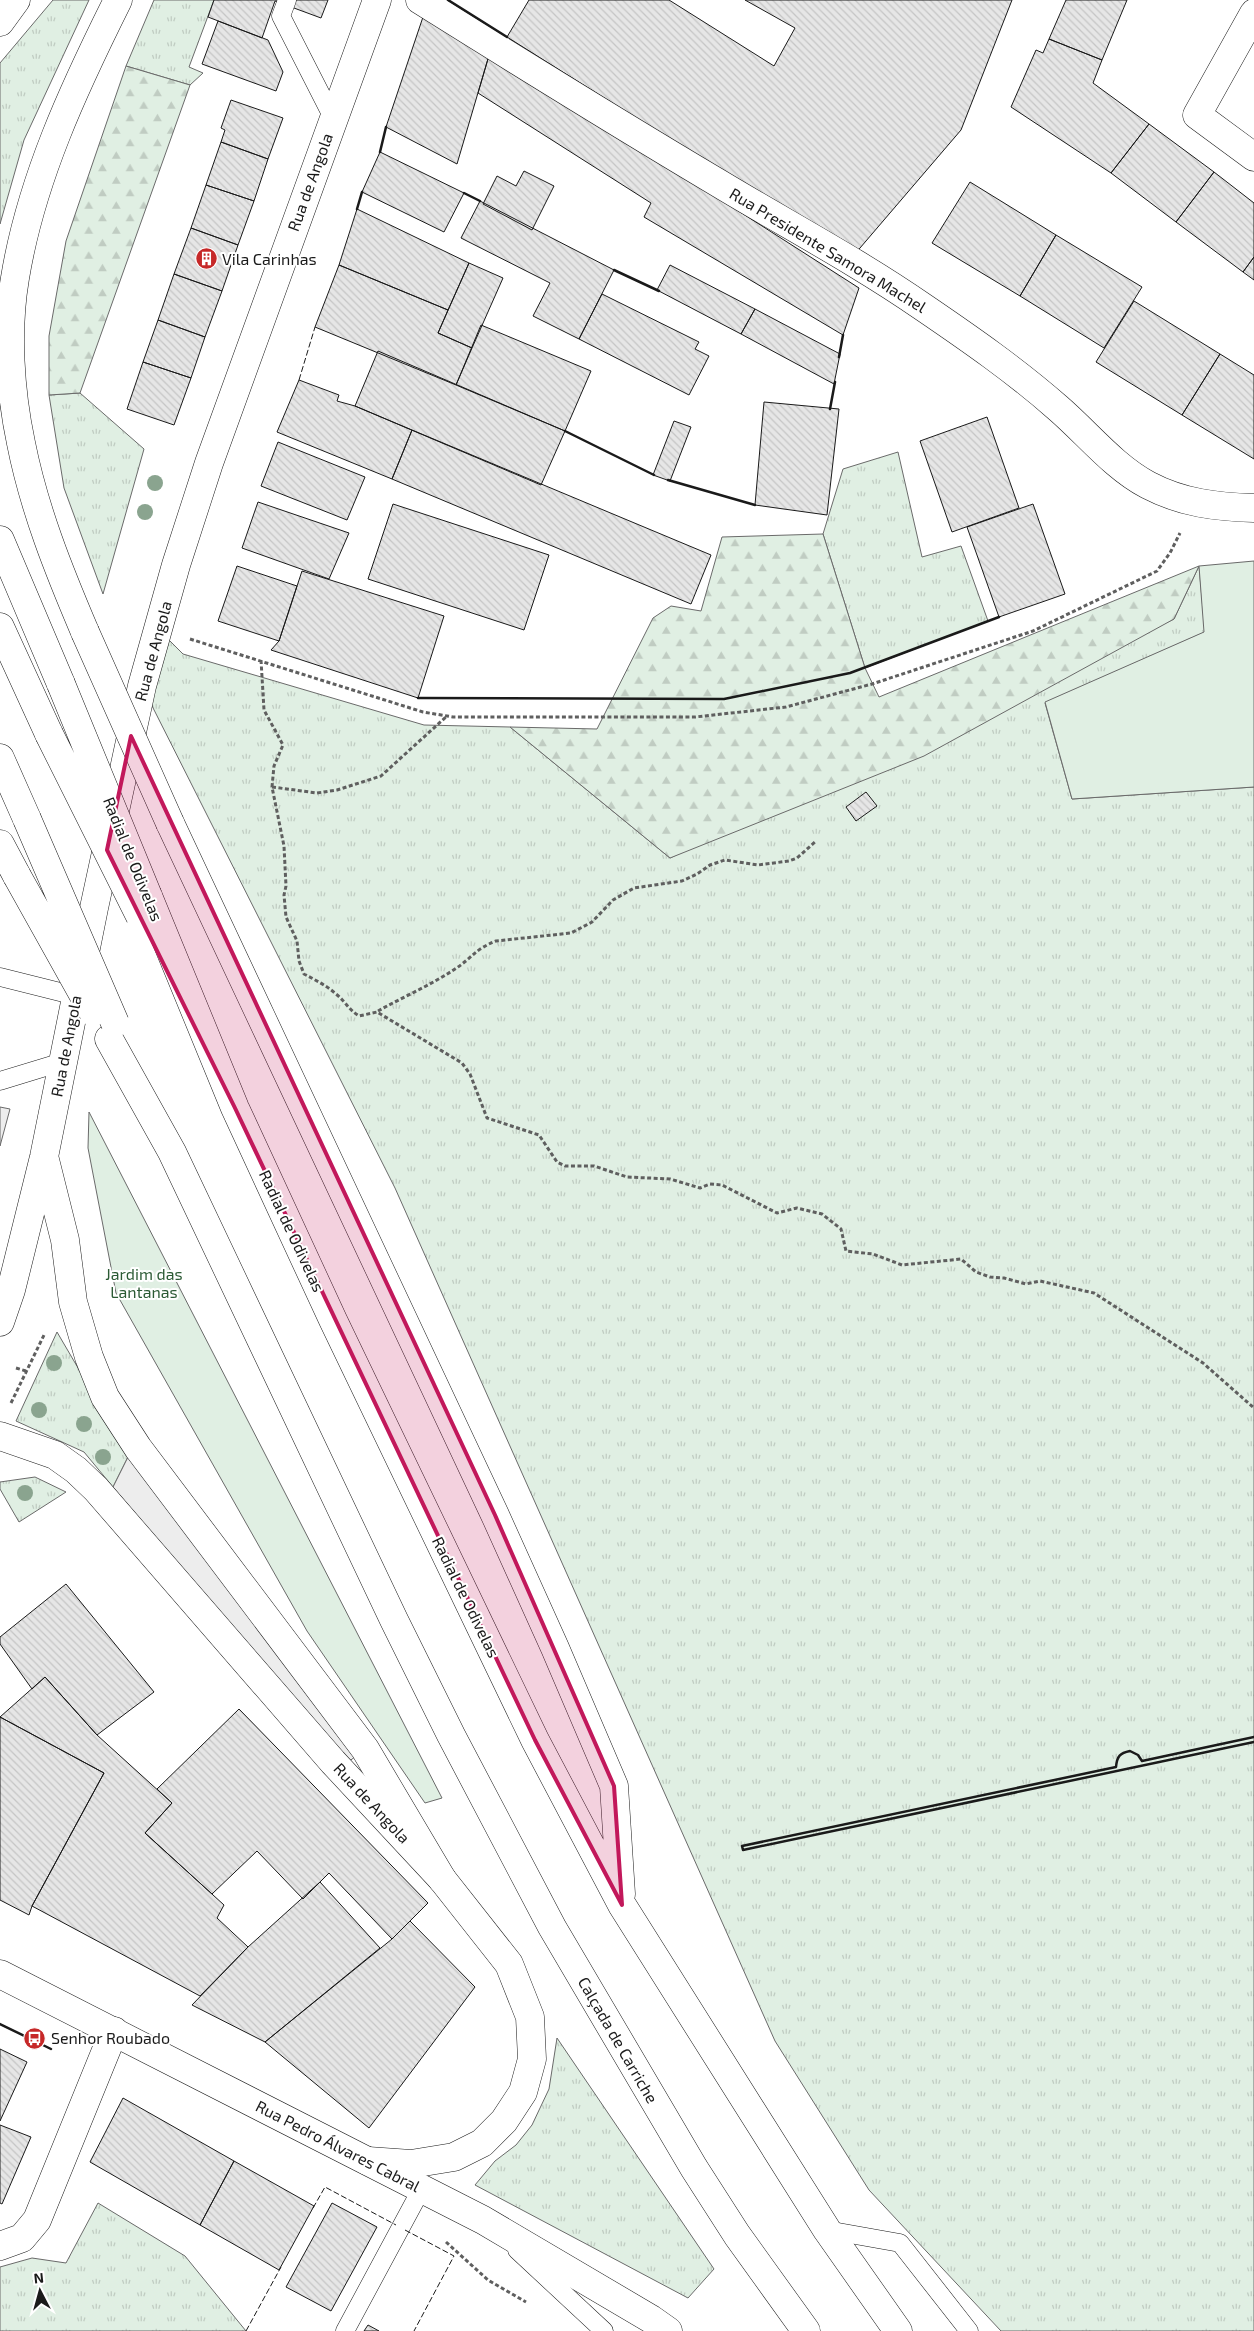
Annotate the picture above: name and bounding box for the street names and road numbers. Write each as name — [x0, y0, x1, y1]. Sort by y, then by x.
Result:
street label: Rua de Angola — [283, 130, 336, 233]
street label: Rua Presidente Samora Machel — [727, 183, 930, 316]
street label: Rua de Angola — [130, 599, 175, 703]
street label: Radial de Odivelas — [100, 794, 167, 924]
street label: Rua de Angola — [46, 994, 85, 1098]
street label: Radial de Odivelas — [256, 1167, 329, 1295]
street label: Radial de Odivelas — [429, 1533, 504, 1660]
street label: Rua de Angola — [330, 1758, 414, 1847]
street label: Calçada de Carriche — [574, 1973, 662, 2107]
street label: Rua Pedro Álvares Cabral — [253, 2096, 424, 2195]

